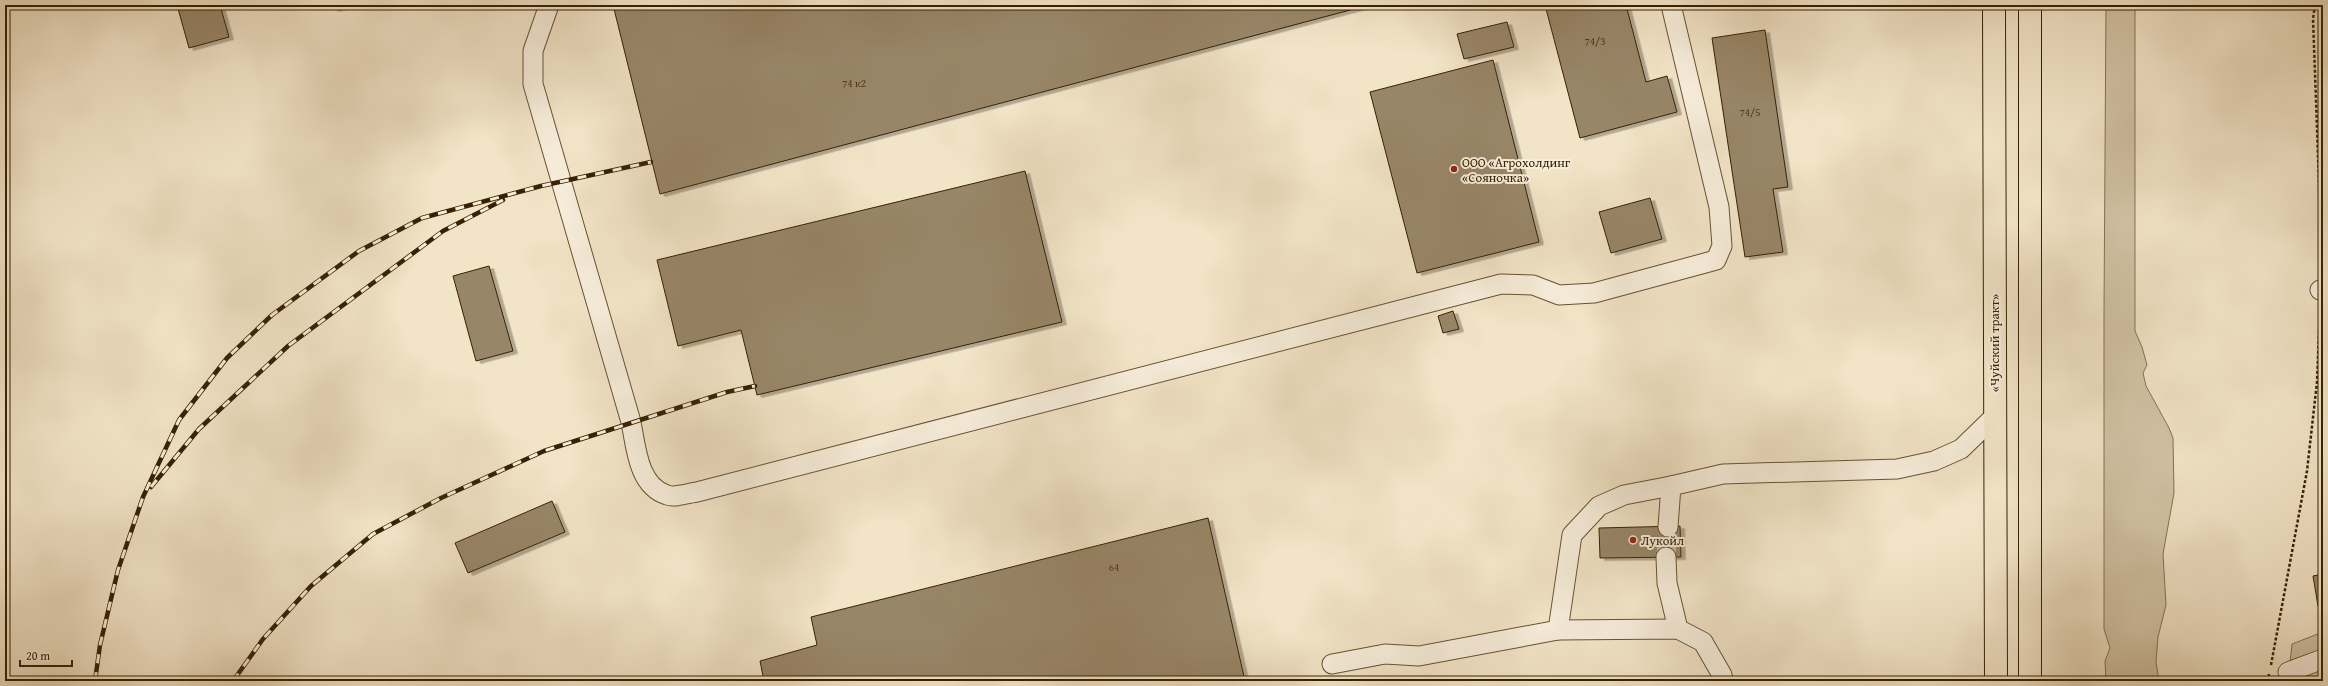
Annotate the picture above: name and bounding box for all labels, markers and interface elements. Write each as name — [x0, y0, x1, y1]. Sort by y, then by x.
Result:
house number: 74/3 — [1584, 33, 1606, 49]
house number: 74 к2 — [842, 75, 866, 91]
house number: 74/5 — [1739, 104, 1761, 120]
place label: ООО «Агрохолдинг «Сояночка» — [1462, 153, 1571, 187]
marker: ООО «Агрохолдинг «Сояночка» — [1449, 164, 1459, 174]
street label: «Чуйский тракт» — [1985, 294, 2004, 392]
place label: Лукойл — [1641, 531, 1684, 550]
marker: Лукойл — [1628, 535, 1638, 545]
house number: 64 — [1109, 559, 1119, 575]
scale bar — [20, 642, 72, 668]
text: 20 m — [26, 647, 50, 664]

